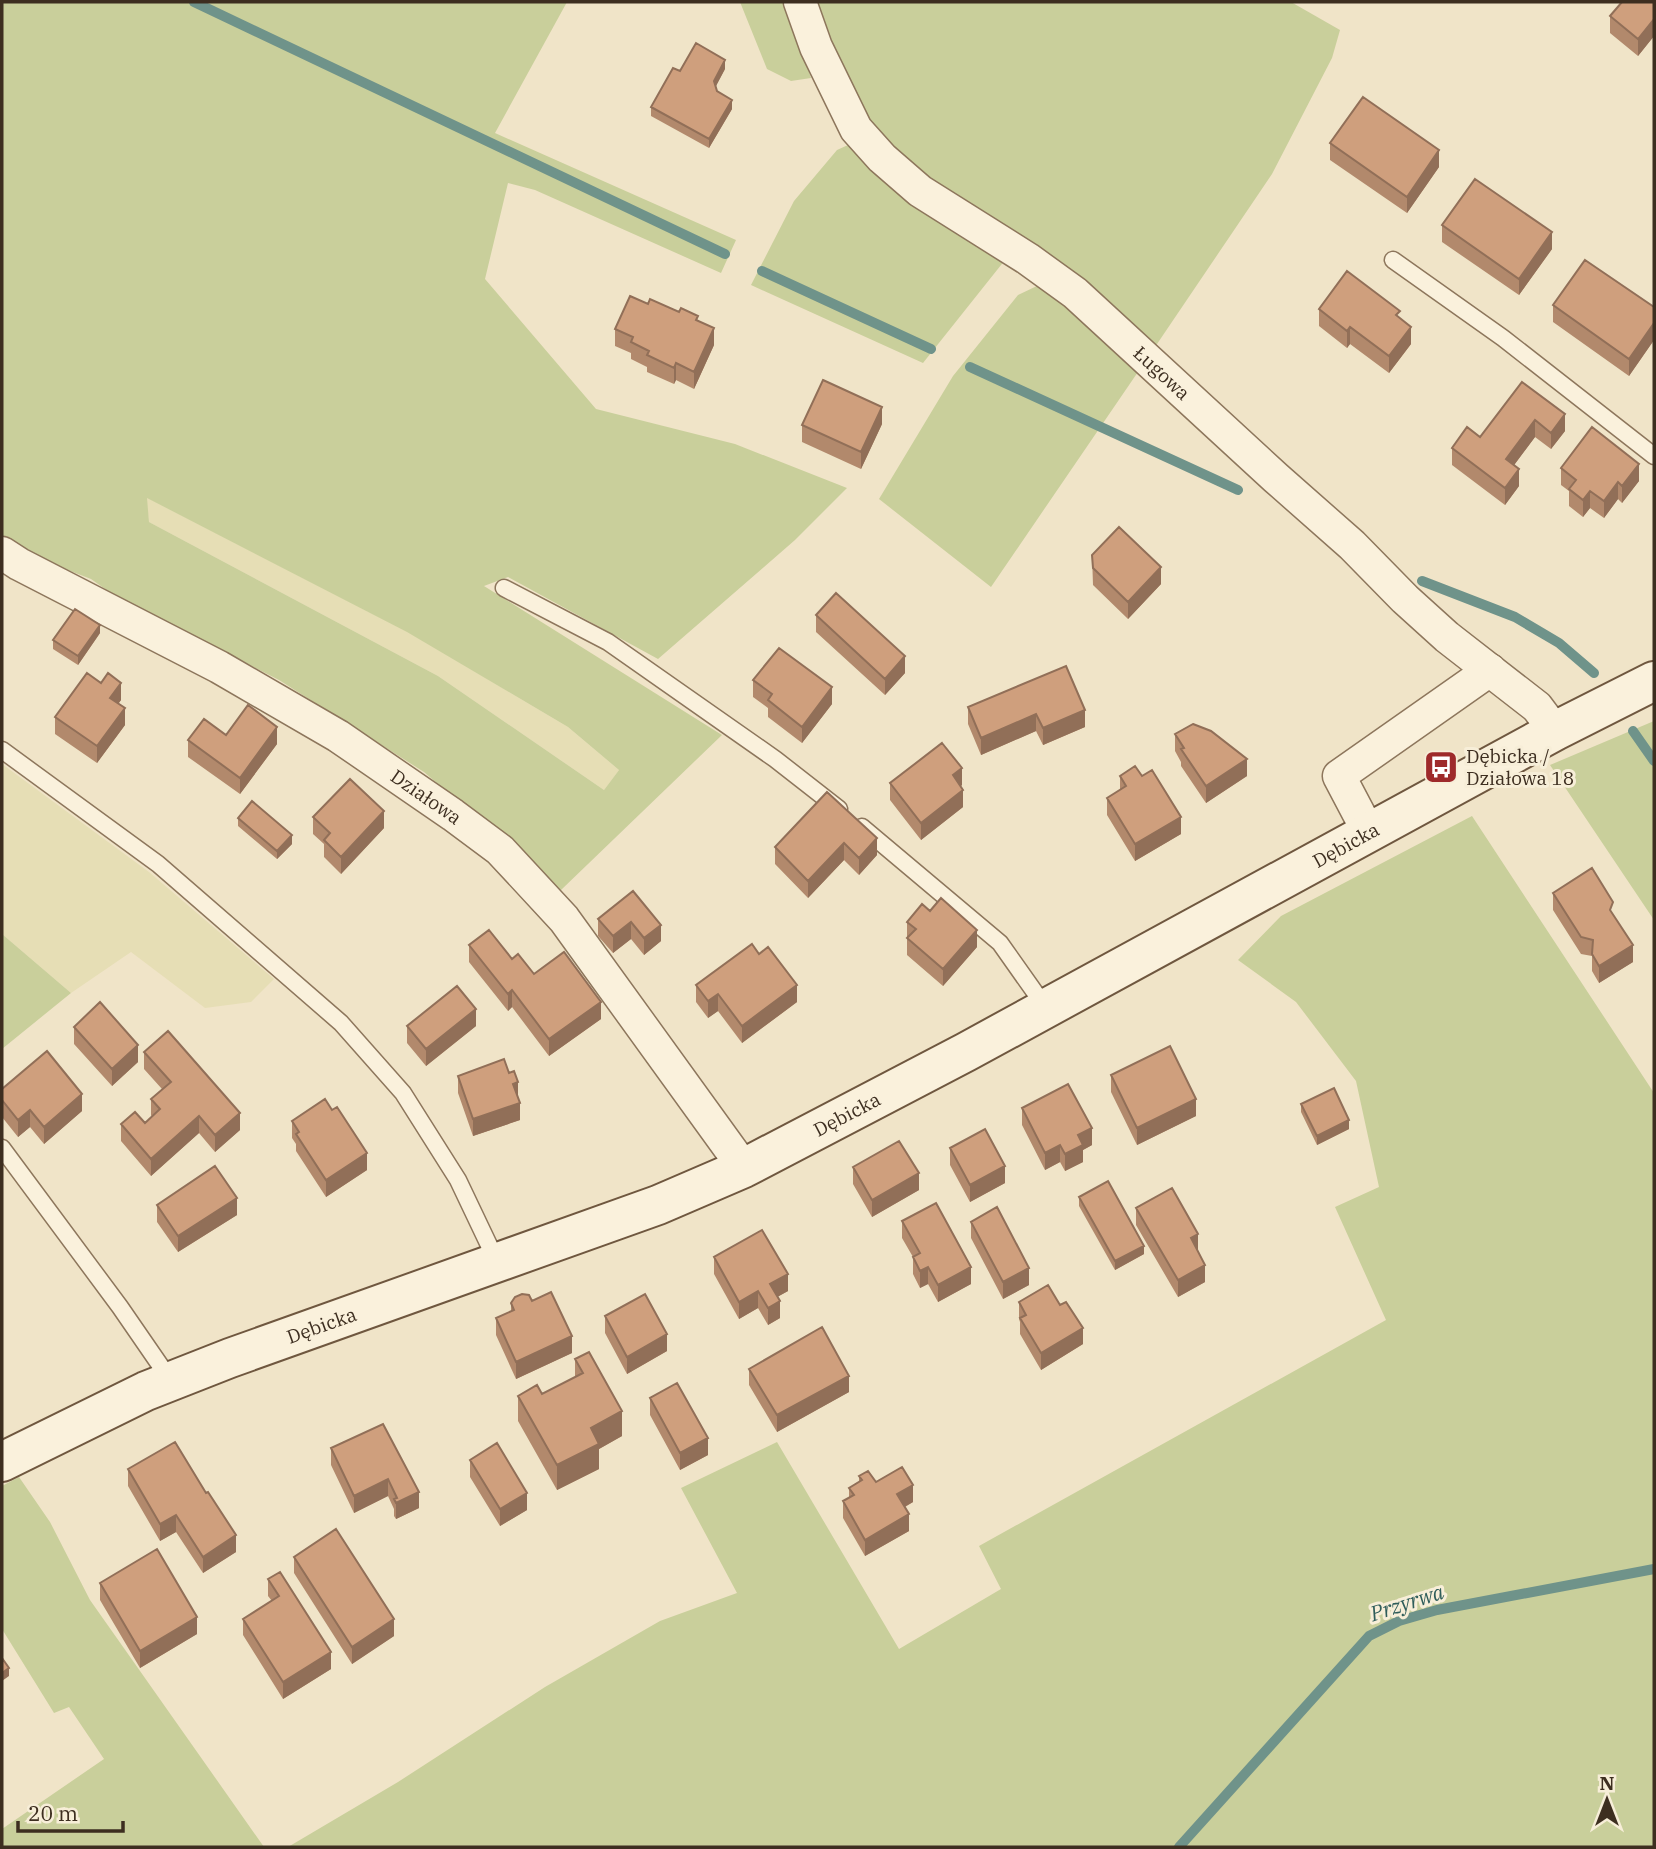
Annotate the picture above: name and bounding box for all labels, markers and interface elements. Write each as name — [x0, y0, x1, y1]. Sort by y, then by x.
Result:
street label: Ługowa — [1128, 341, 1195, 405]
place label: Dębicka / Działowa 18 — [1466, 744, 1574, 790]
bus stop icon: Dębicka / Działowa 18 — [1422, 748, 1460, 786]
street label: Działowa — [386, 764, 467, 829]
street label: Dębicka — [1308, 817, 1383, 873]
street label: Dębicka — [809, 1087, 884, 1142]
street label: Dębicka — [283, 1302, 360, 1349]
water label: Przyrwa — [1365, 1577, 1448, 1627]
north arrow — [1572, 1765, 1642, 1835]
text: N — [1599, 1771, 1615, 1795]
scale bar — [18, 1790, 122, 1834]
text: 20 m — [28, 1799, 78, 1827]

